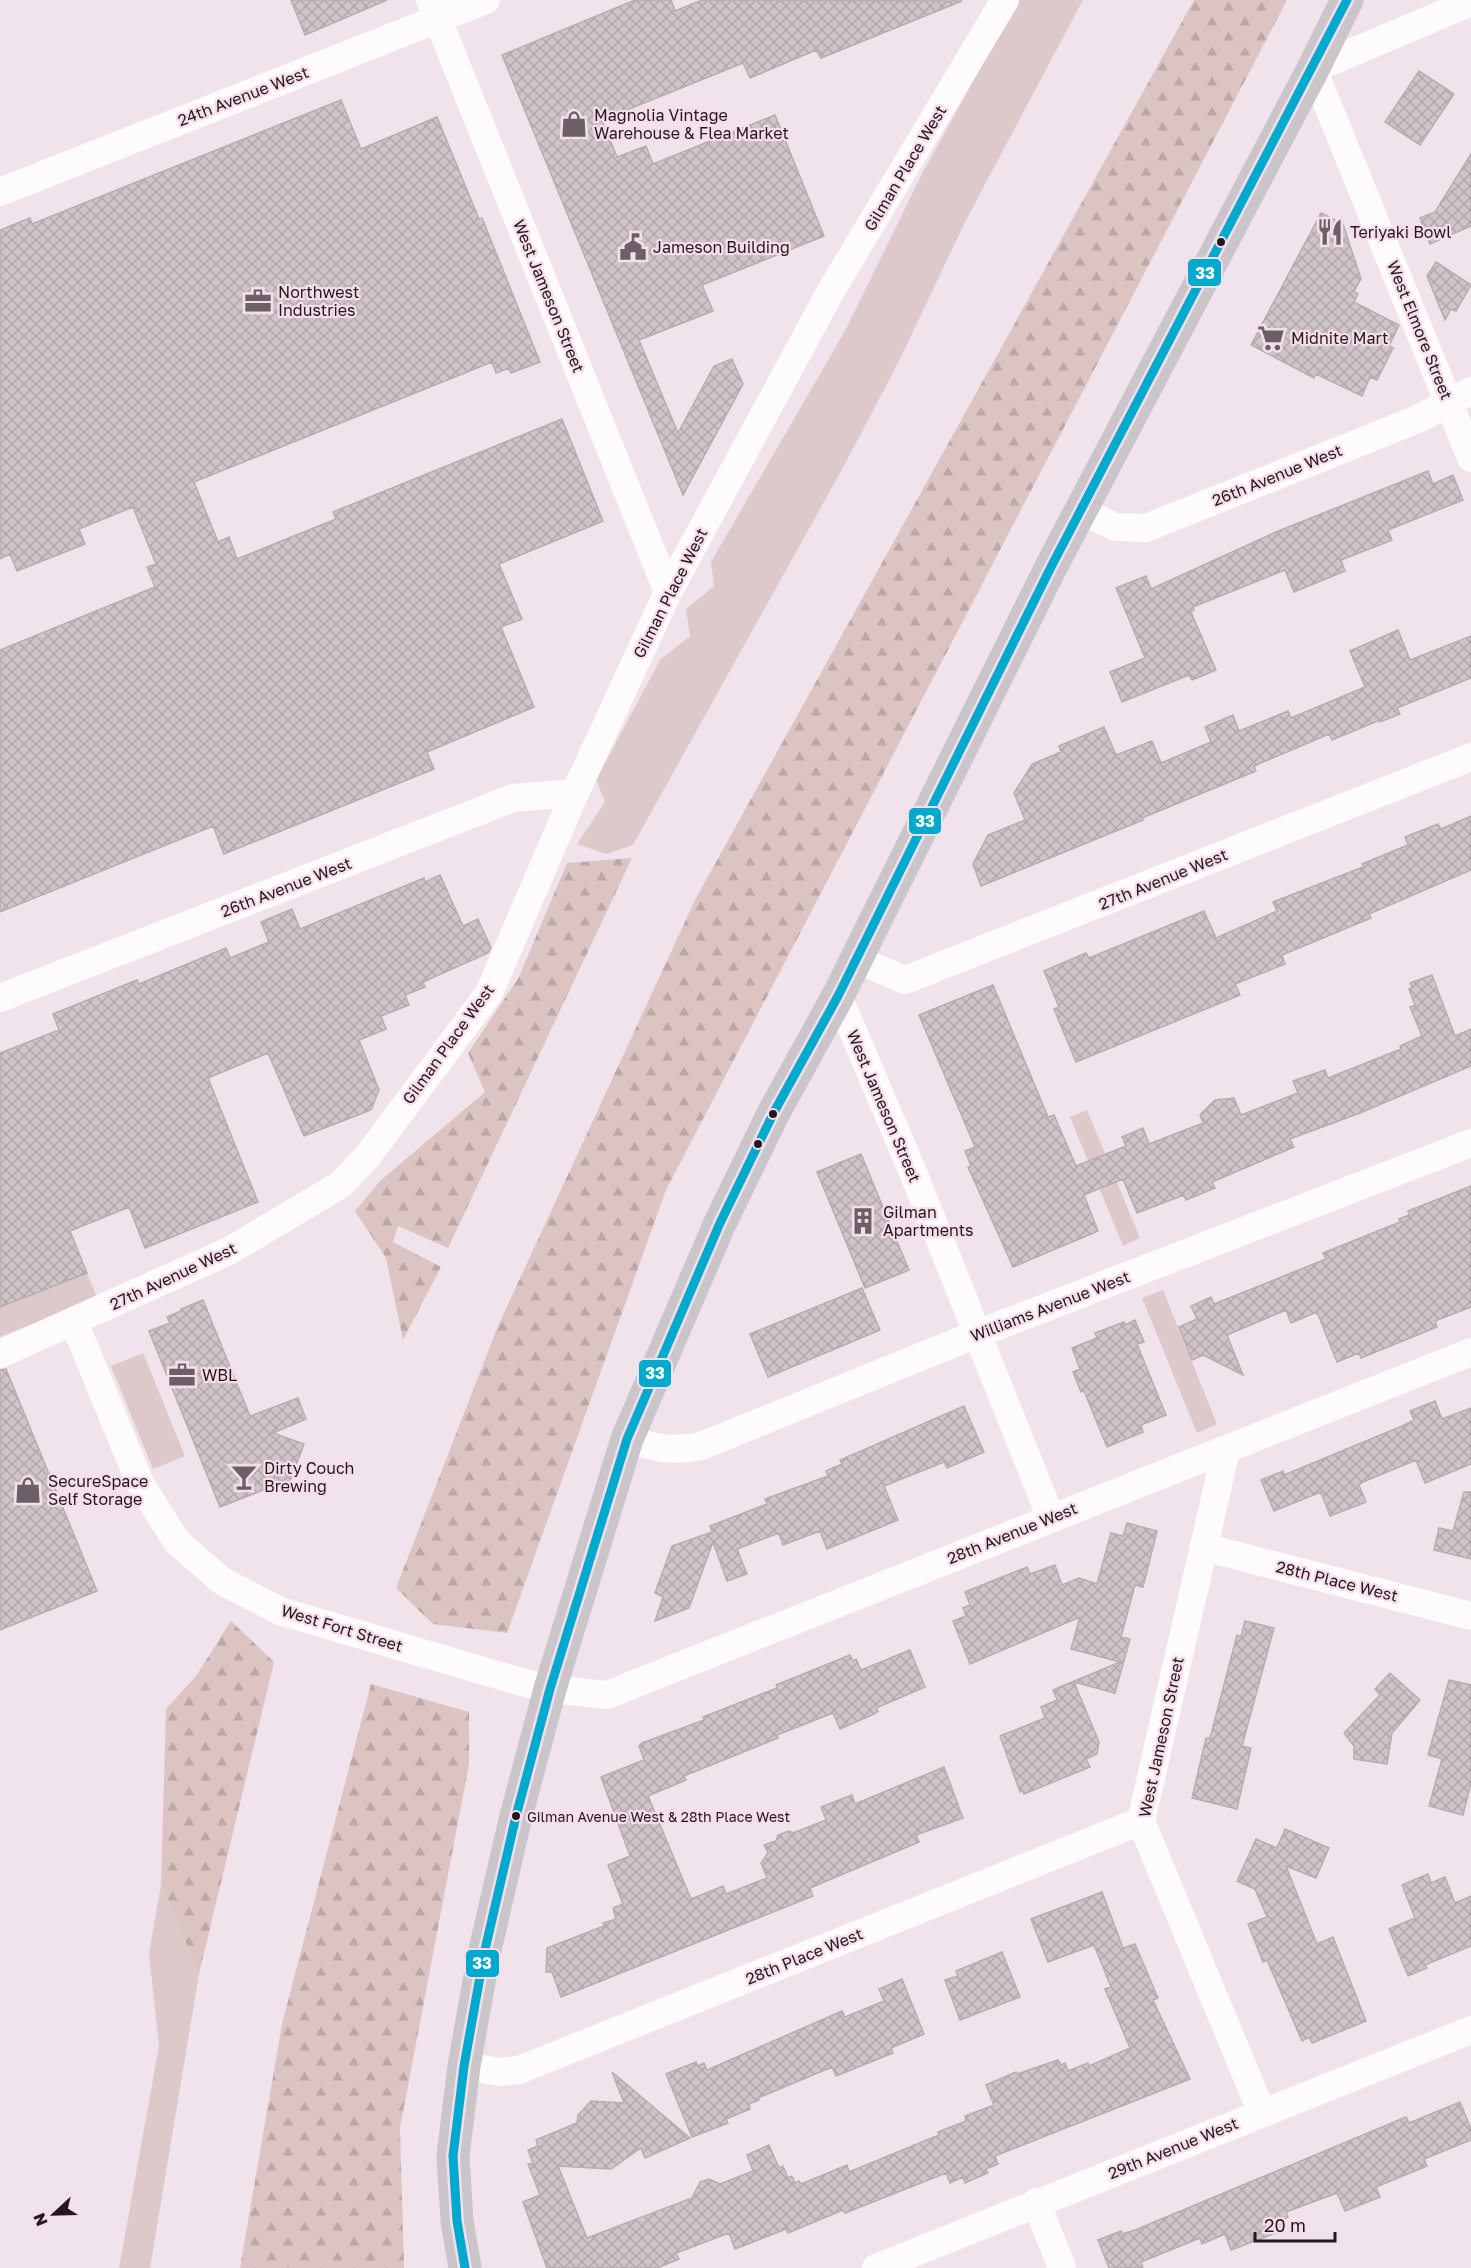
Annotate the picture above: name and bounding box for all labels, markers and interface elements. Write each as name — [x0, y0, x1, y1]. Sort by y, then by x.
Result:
street label: 24th Avenue West — [175, 62, 311, 130]
street label: Gilman Place West — [860, 101, 950, 235]
place label: Magnolia Vintage Warehouse & Flea Market — [594, 105, 789, 143]
shop icon: Magnolia Vintage Warehouse & Flea Market — [559, 109, 589, 139]
street label: West Jameson Street — [509, 216, 589, 376]
restaurant icon: Teriyaki Bowl — [1315, 217, 1345, 247]
place label: Teriyaki Bowl — [1350, 222, 1451, 242]
public building icon: Jameson Building — [618, 232, 648, 262]
unlabelled marker — [1215, 236, 1227, 248]
place label: Jameson Building — [653, 237, 790, 257]
line badge: 33 — [1187, 258, 1222, 287]
street label: West Elmore Street — [1383, 258, 1457, 402]
text: 33 — [1195, 263, 1215, 283]
place label: Northwest Industries — [278, 282, 359, 320]
office icon: Northwest Industries — [243, 286, 273, 316]
supermarket icon: Midnite Mart — [1256, 323, 1286, 353]
place label: Midnite Mart — [1291, 328, 1388, 348]
street label: 26th Avenue West — [1209, 440, 1345, 510]
street label: Gilman Place West — [629, 525, 711, 661]
line badge: 33 — [908, 807, 942, 835]
text: 33 — [915, 811, 935, 831]
street label: 27th Avenue West — [1096, 844, 1230, 914]
street label: 26th Avenue West — [218, 853, 354, 921]
street label: Gilman Place West — [398, 980, 498, 1108]
street label: West Jameson Street — [843, 1027, 925, 1185]
unlabelled marker — [767, 1108, 779, 1120]
unlabelled marker — [752, 1138, 764, 1150]
place label: Gilman Apartments — [883, 1202, 974, 1240]
building icon: Gilman Apartments — [848, 1206, 878, 1236]
street label: 27th Avenue West — [107, 1238, 239, 1314]
street label: Williams Avenue West — [967, 1266, 1133, 1346]
line badge: 33 — [638, 1359, 672, 1388]
office icon: WBL — [167, 1360, 197, 1390]
text: 33 — [645, 1363, 665, 1383]
place label: WBL — [202, 1365, 237, 1385]
place label: Dirty Couch Brewing — [264, 1458, 354, 1496]
bar icon: Dirty Couch Brewing — [229, 1462, 259, 1492]
place label: SecureSpace Self Storage — [48, 1471, 148, 1509]
shop icon: SecureSpace Self Storage — [13, 1475, 43, 1505]
street label: 28th Avenue West — [944, 1498, 1080, 1568]
street label: 28th Place West — [1274, 1556, 1400, 1606]
street label: West Fort Street — [279, 1600, 405, 1656]
street label: West Jameson Street — [1134, 1655, 1188, 1819]
place label: Gilman Avenue West & 28th Place West — [527, 1808, 790, 1825]
marker: Gilman Avenue West & 28th Place West — [510, 1810, 522, 1822]
street label: 28th Place West — [742, 1923, 866, 1989]
line badge: 33 — [465, 1949, 500, 1978]
text: 33 — [472, 1953, 492, 1973]
street label: 29th Avenue West — [1105, 2113, 1241, 2183]
north arrow — [24, 2184, 84, 2244]
scale bar — [1255, 2205, 1334, 2243]
text: N — [29, 2210, 52, 2229]
text: 20 m — [1264, 2214, 1306, 2236]

